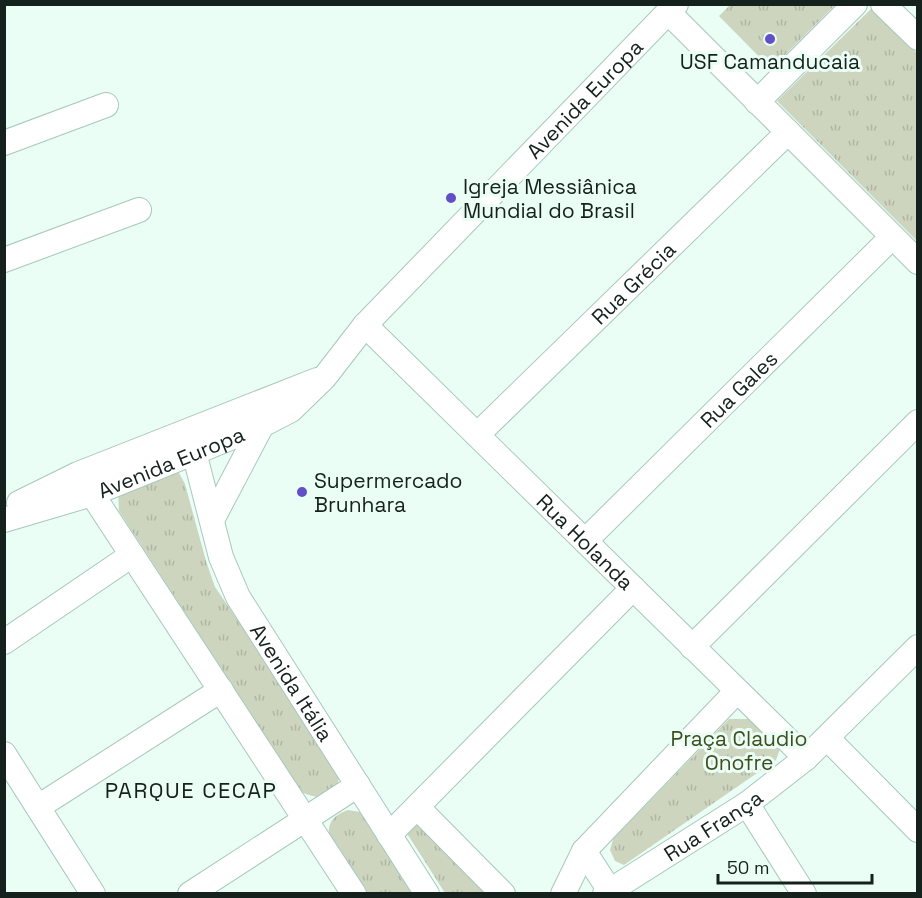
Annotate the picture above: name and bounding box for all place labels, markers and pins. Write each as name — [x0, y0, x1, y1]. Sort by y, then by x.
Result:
marker: USF Camanducaia — [763, 32, 777, 46]
place label: USF Camanducaia — [680, 48, 860, 75]
place label: Igreja Messiânica Mundial do Brasil — [463, 173, 637, 224]
marker: Igreja Messiânica Mundial do Brasil — [444, 191, 458, 205]
place label: Supermercado Brunhara — [314, 467, 462, 518]
marker: Supermercado Brunhara — [295, 485, 309, 499]

